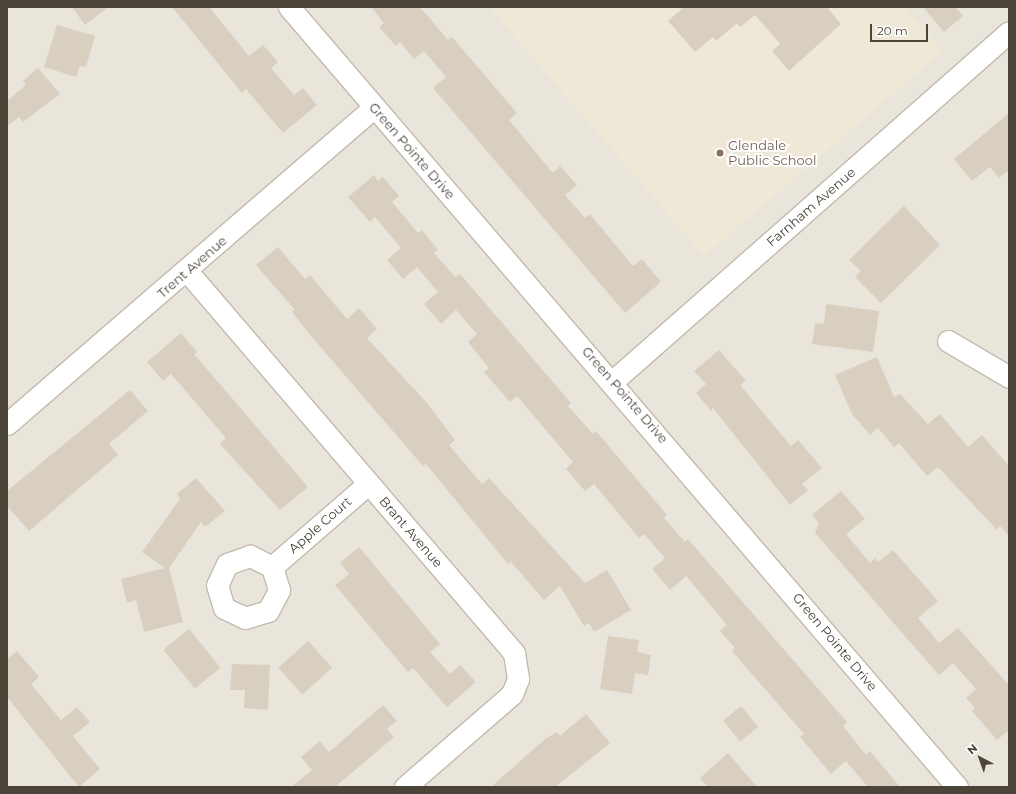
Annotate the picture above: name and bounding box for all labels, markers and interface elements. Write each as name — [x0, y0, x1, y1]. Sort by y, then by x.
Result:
scale bar — [872, 16, 930, 42]
text: 20 m — [877, 23, 908, 38]
street label: Green Pointe Drive — [366, 99, 458, 203]
place label: Glendale Public School — [728, 138, 816, 169]
marker: Glendale Public School — [715, 148, 725, 158]
street label: Farnham Avenue — [764, 164, 858, 250]
street label: Trent Avenue — [154, 233, 230, 301]
street label: Green Pointe Drive — [579, 343, 671, 447]
street label: Apple Court — [285, 493, 355, 557]
street label: Brant Avenue — [376, 493, 446, 571]
street label: Green Pointe Drive — [790, 590, 880, 694]
north arrow — [960, 738, 1000, 778]
text: N — [964, 741, 980, 757]

